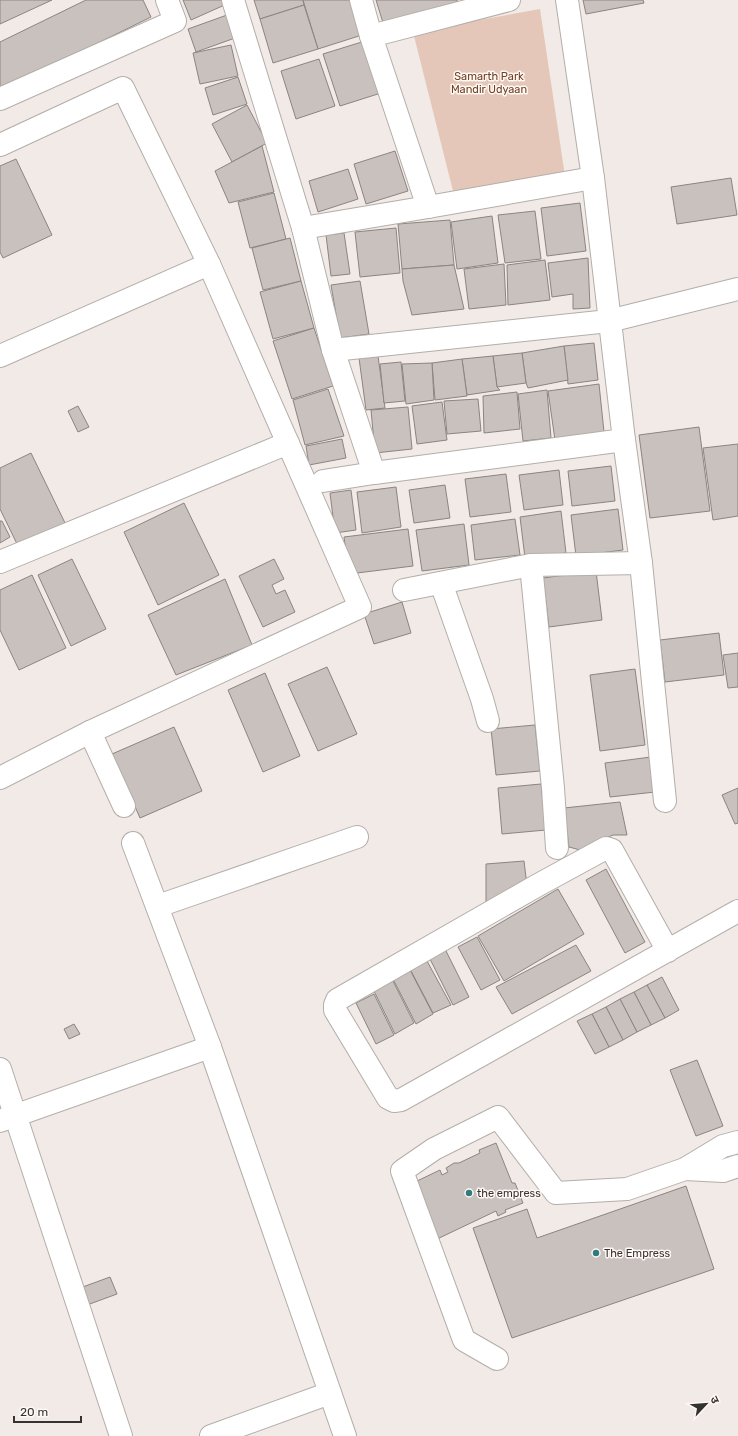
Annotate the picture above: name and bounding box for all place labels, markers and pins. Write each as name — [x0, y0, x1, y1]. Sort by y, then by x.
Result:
place label: the empress — [477, 1187, 541, 1200]
marker: the empress — [464, 1188, 474, 1198]
place label: The Empress — [604, 1247, 671, 1260]
marker: The Empress — [591, 1248, 601, 1258]

